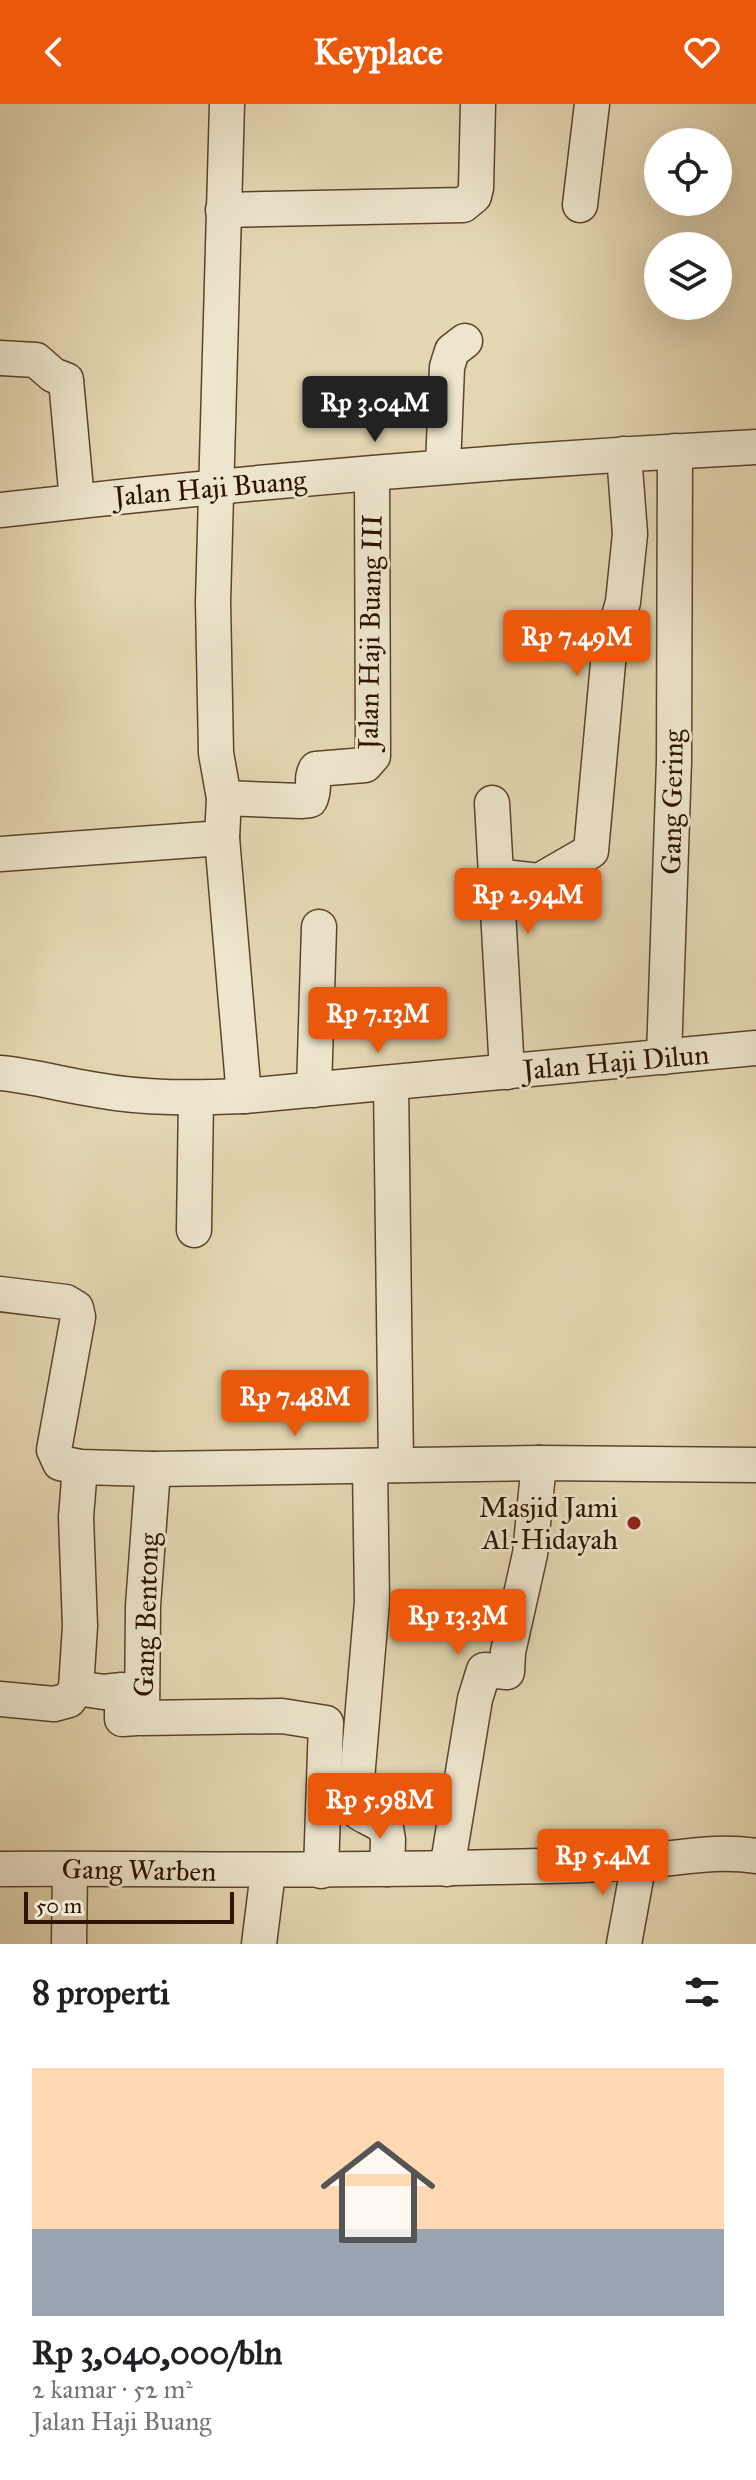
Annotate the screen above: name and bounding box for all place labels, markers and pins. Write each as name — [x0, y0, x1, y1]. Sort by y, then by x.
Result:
pin: Rp 3.04M — [292, 376, 458, 444]
pin: Rp 7.49M — [494, 610, 660, 678]
pin: Rp 2.94M — [445, 868, 611, 936]
pin: Rp 7.13M — [295, 987, 461, 1055]
pin: Rp 7.48M — [212, 1370, 378, 1438]
place label: Masjid Jami Al-Hidayah — [479, 1490, 618, 1557]
marker: Masjid Jami Al-Hidayah — [625, 1514, 643, 1532]
pin: Rp 13.3M — [375, 1589, 541, 1657]
pin: Rp 5.98M — [297, 1773, 463, 1841]
pin: Rp 5.4M — [529, 1829, 677, 1897]

